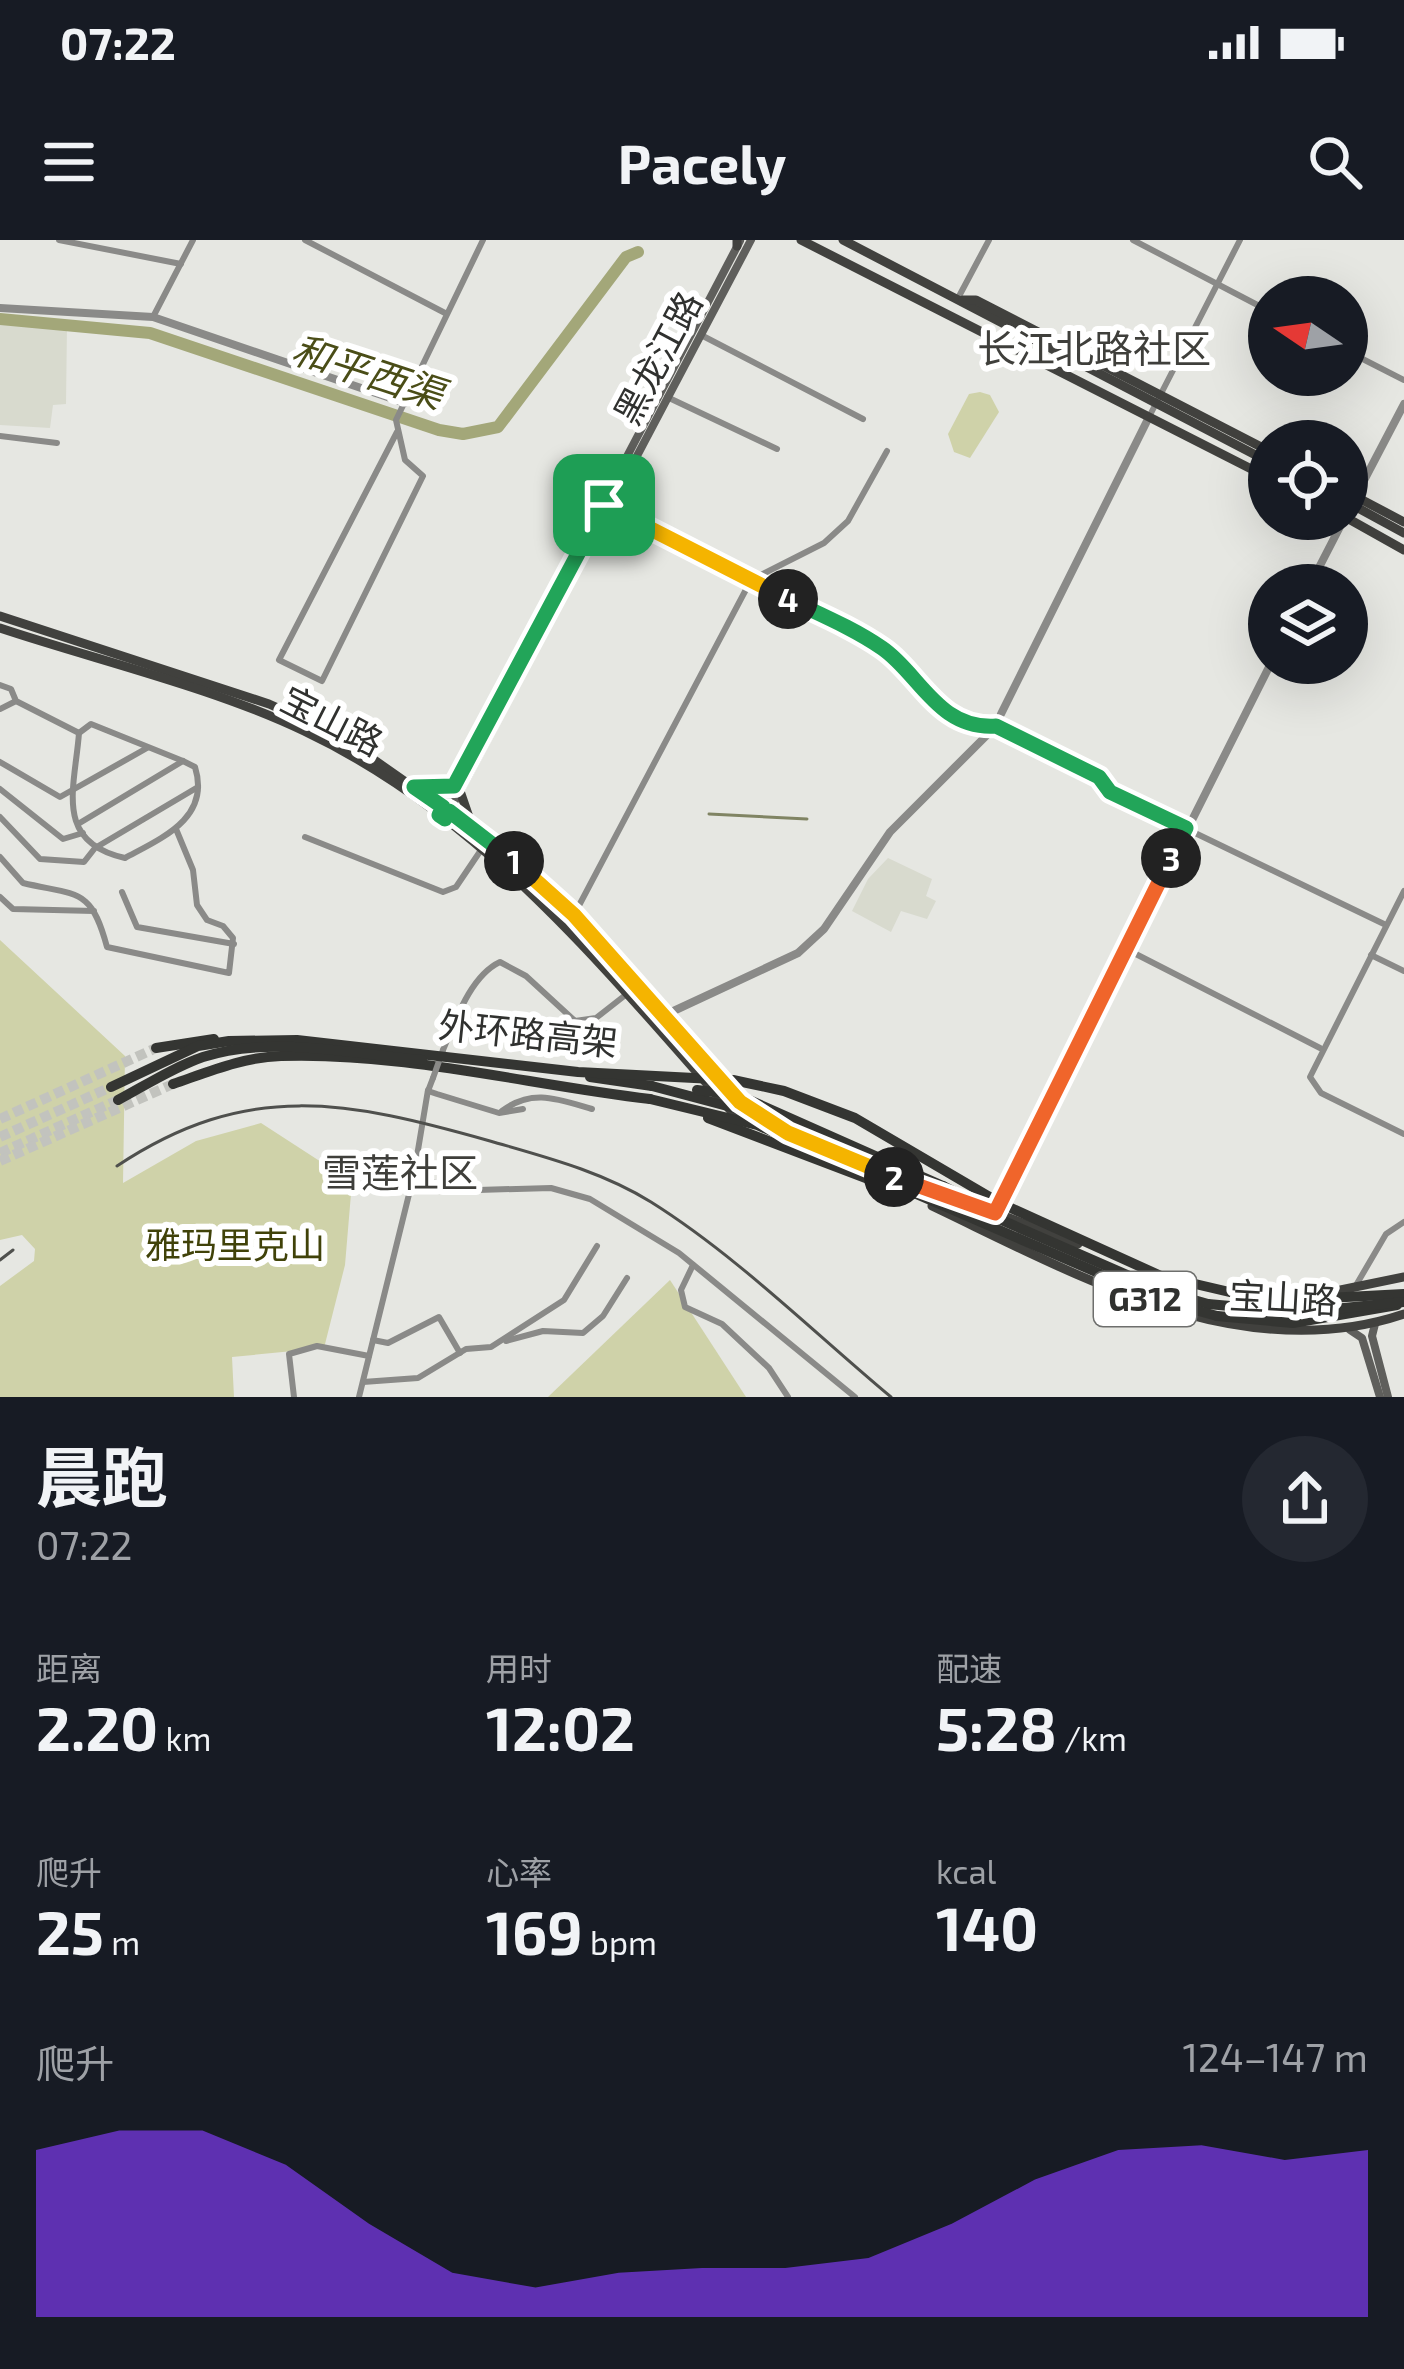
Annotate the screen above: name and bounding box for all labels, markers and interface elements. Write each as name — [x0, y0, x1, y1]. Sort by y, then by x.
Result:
text: 07:22 — [60, 15, 176, 69]
icon: menu — [36, 129, 102, 195]
icon: search — [1302, 129, 1368, 195]
text: Pacely — [618, 130, 786, 195]
north arrow — [1248, 276, 1368, 396]
map controls — [1248, 276, 1368, 684]
street label: 黑龙江路 — [604, 284, 709, 431]
water label: 和平西渠 — [287, 324, 455, 419]
district label: 长江北路社区 — [977, 324, 1211, 371]
button: locate — [1248, 420, 1368, 540]
pin — [553, 454, 655, 556]
icon: arrive — [571, 472, 637, 538]
button: layers — [1248, 564, 1368, 684]
pin: 4 — [758, 569, 818, 629]
text: 4 — [777, 579, 799, 619]
street label: 宝山路 — [275, 676, 391, 763]
pin: 3 — [1141, 828, 1201, 888]
pin: 1 — [484, 831, 544, 891]
text: 3 — [1162, 838, 1180, 878]
text: 1 — [507, 841, 521, 881]
street label: 外环路高架 — [436, 1002, 620, 1063]
pin: 2 — [864, 1147, 924, 1207]
district label: 雪莲社区 — [322, 1148, 478, 1195]
text: 2 — [884, 1157, 904, 1197]
park label: 雅玛里克山 — [145, 1222, 325, 1265]
road number: G312 — [1094, 1272, 1196, 1326]
street label: 宝山路 — [1228, 1272, 1338, 1321]
text: 晨跑 — [36, 1436, 168, 1515]
button: share — [1242, 1436, 1368, 1562]
text: 07:22 — [36, 1521, 133, 1568]
text: 距离 — [36, 1648, 102, 1688]
text: 用时 — [486, 1648, 552, 1688]
text: 配速 — [936, 1648, 1002, 1688]
text: 2.20 — [36, 1691, 158, 1763]
text: 12:02 — [486, 1691, 635, 1763]
text: 5:28 — [936, 1691, 1057, 1763]
text: km — [158, 1718, 211, 1758]
text: /km — [1057, 1718, 1127, 1758]
text: kcal — [936, 1851, 996, 1891]
text: 爬升 — [36, 1852, 102, 1892]
text: 心率 — [486, 1852, 552, 1892]
text: 140 — [936, 1891, 1038, 1963]
text: 25 — [36, 1895, 104, 1967]
text: 169 — [486, 1895, 583, 1967]
text: m — [104, 1922, 140, 1962]
text: bpm — [583, 1922, 657, 1962]
text: 124–147 m — [1182, 2033, 1368, 2080]
text: 爬升 — [36, 2039, 114, 2086]

